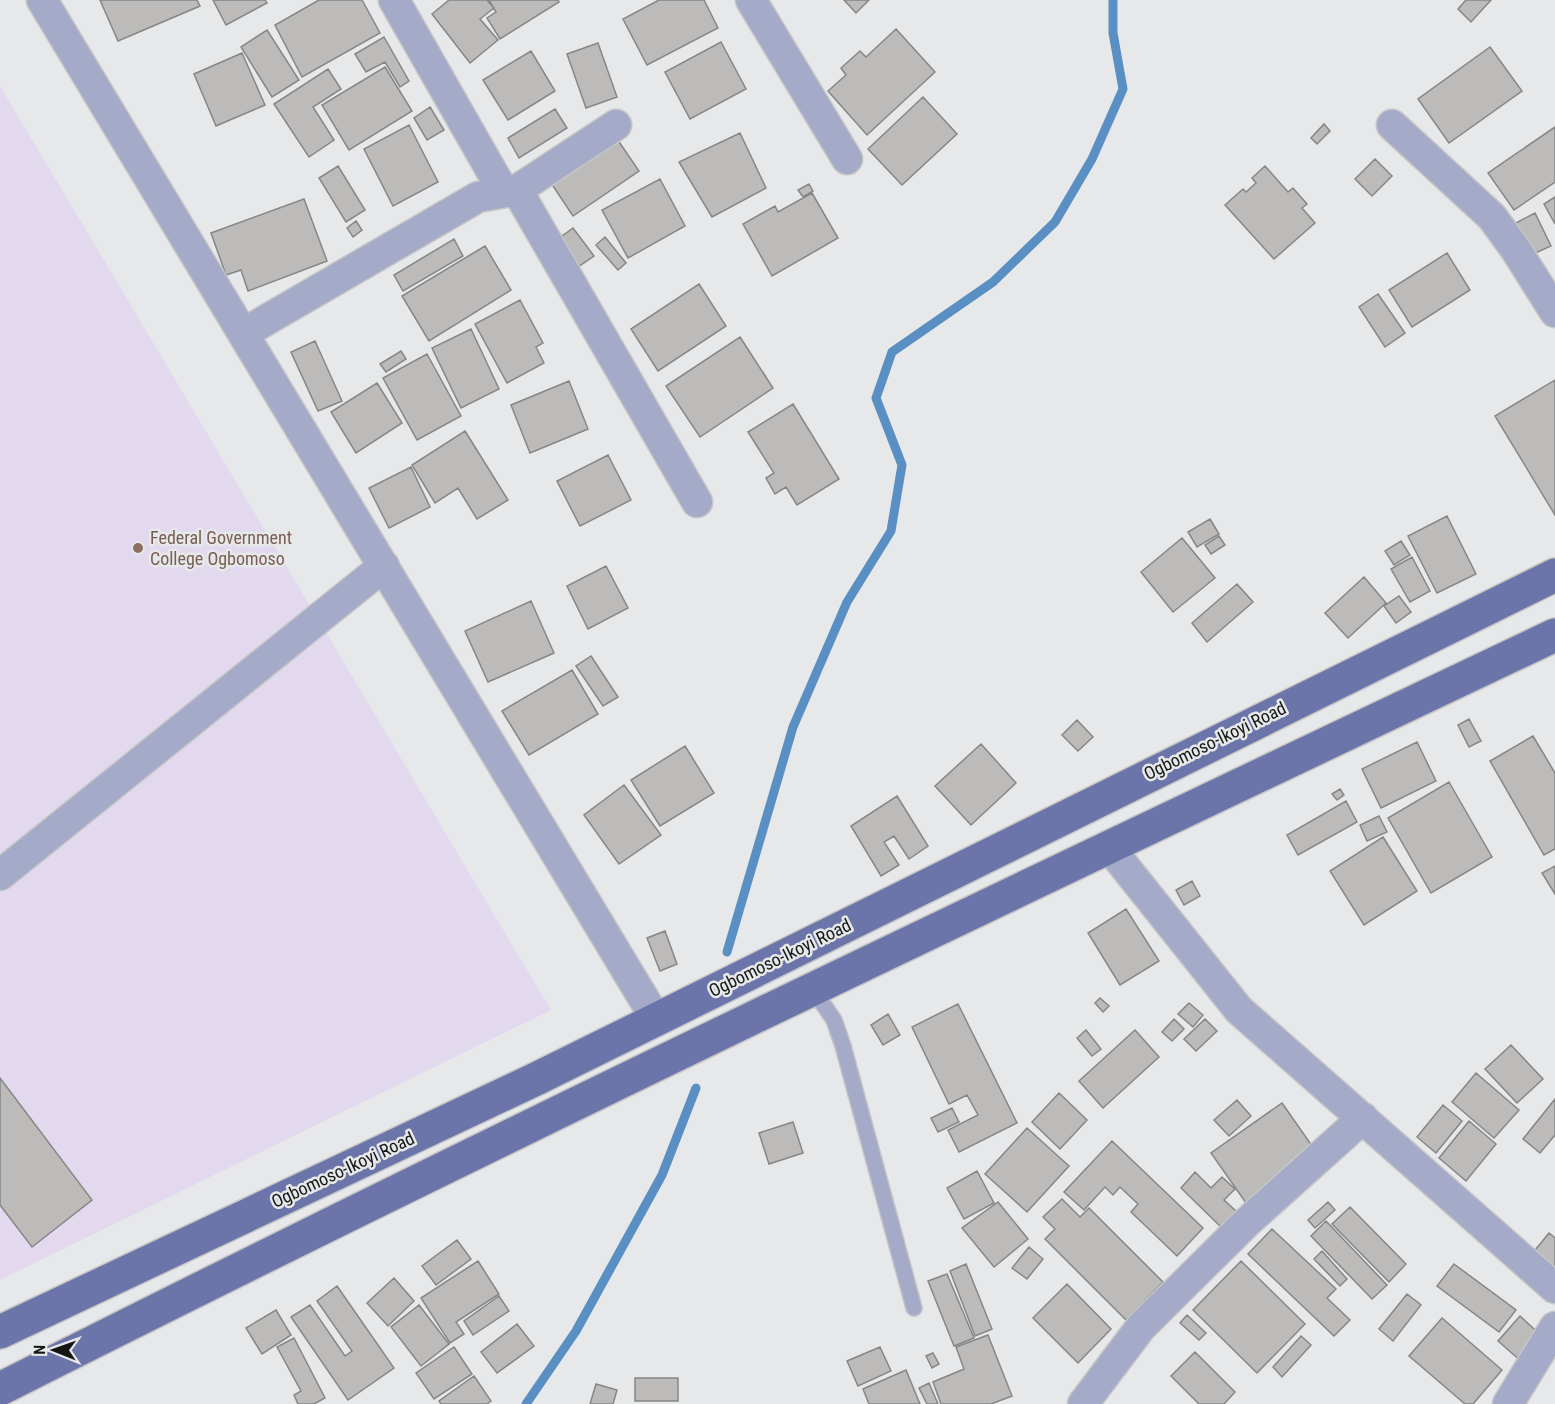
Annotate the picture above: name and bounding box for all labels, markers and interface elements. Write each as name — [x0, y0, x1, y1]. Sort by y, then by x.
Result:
place label: Federal Government College Ogbomoso — [150, 527, 292, 569]
marker: Federal Government College Ogbomoso — [131, 541, 145, 555]
street label: Ogbomoso-Ikoyi Road — [1140, 697, 1289, 784]
street label: Ogbomoso-Ikoyi Road — [705, 914, 854, 1001]
street label: Ogbomoso-Ikoyi Road — [268, 1127, 418, 1212]
north arrow — [24, 1320, 84, 1380]
text: N — [30, 1345, 49, 1355]

